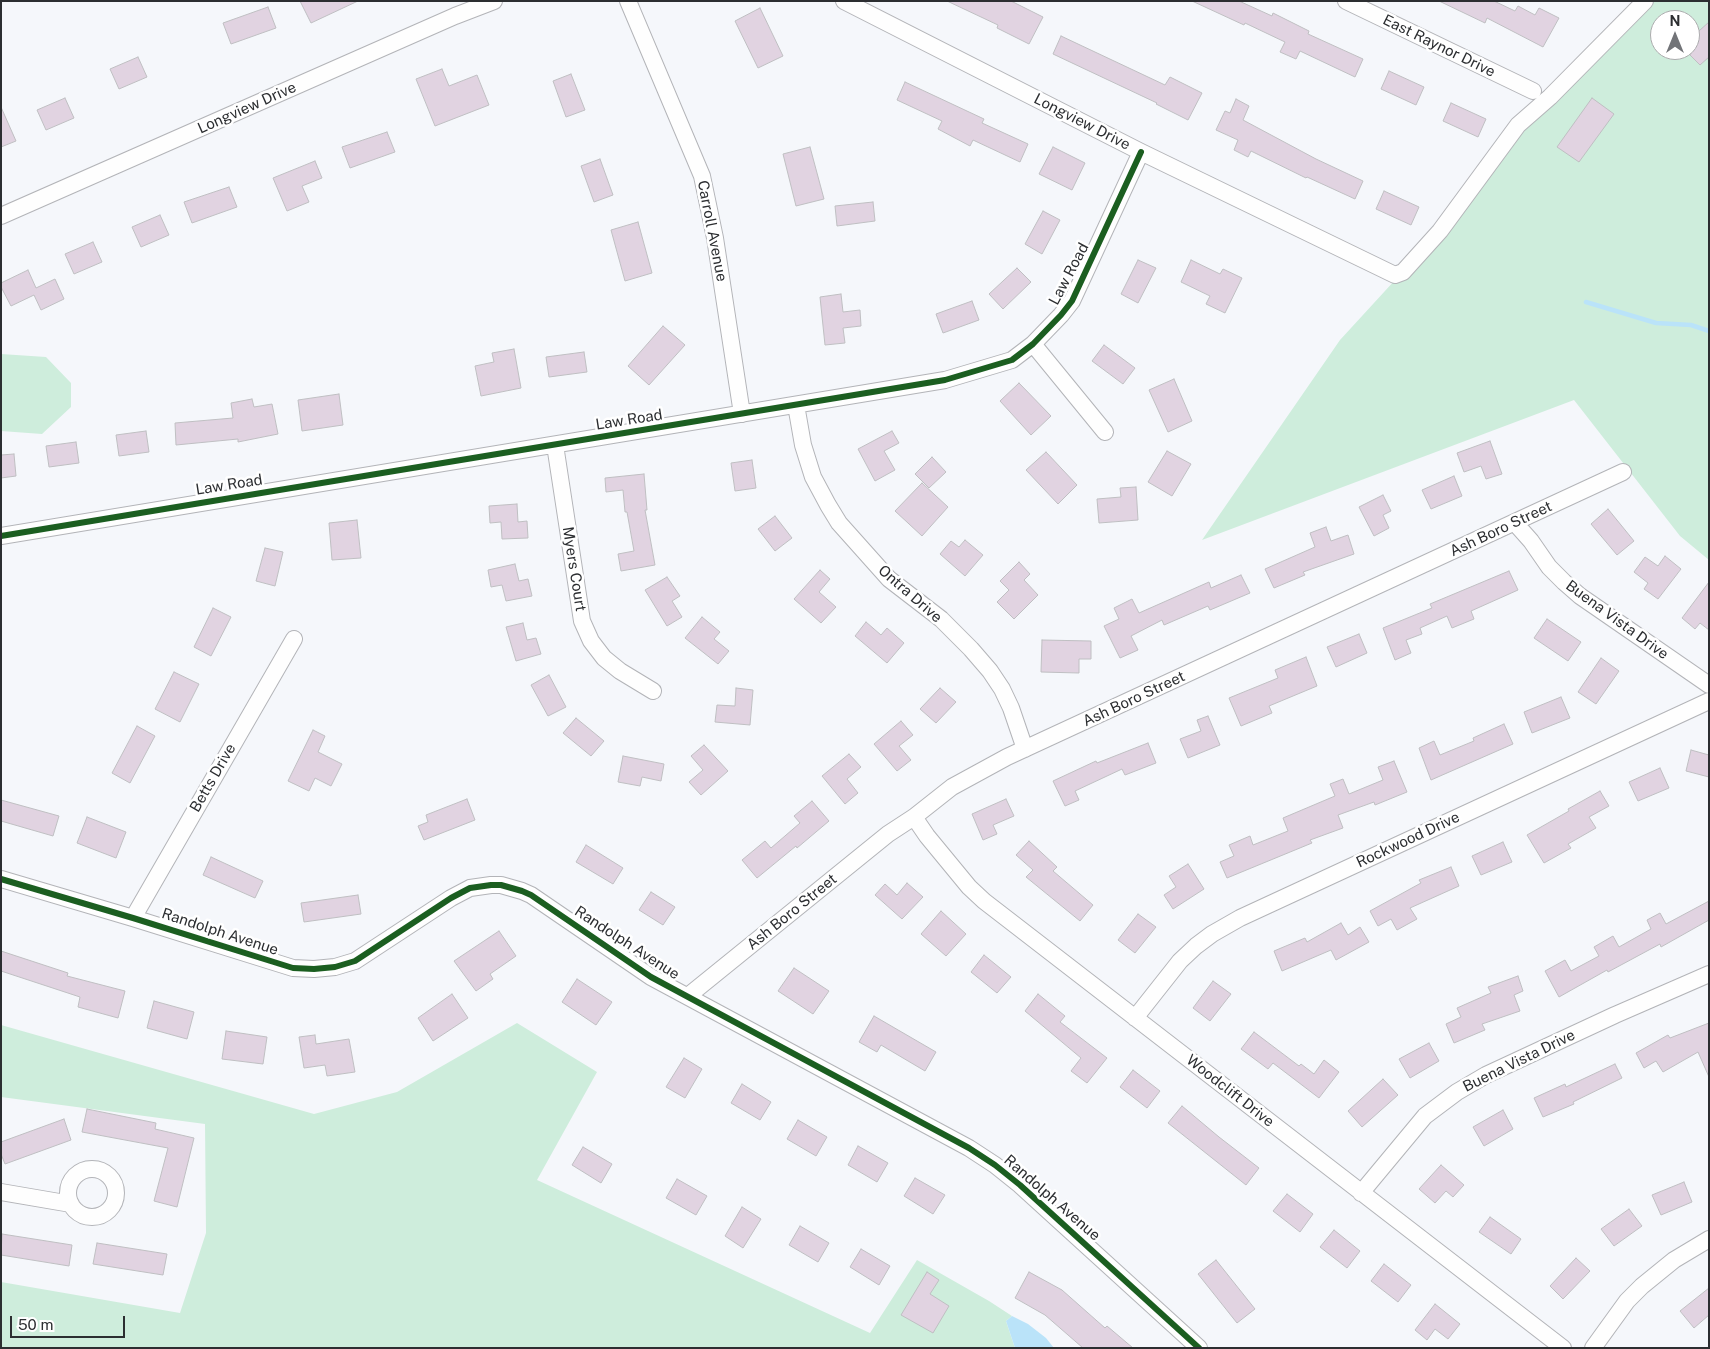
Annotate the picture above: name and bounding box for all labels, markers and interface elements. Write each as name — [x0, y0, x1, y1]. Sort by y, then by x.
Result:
north arrow — [1650, 10, 1700, 60]
street label: East Raynor Drive — [1380, 11, 1498, 81]
text: N — [1670, 13, 1680, 29]
street label: Longview Drive — [195, 78, 299, 138]
street label: Longview Drive — [1031, 90, 1133, 154]
street label: Carroll Avenue — [693, 179, 731, 283]
street label: Law Road — [1045, 240, 1093, 308]
street label: Law Road — [594, 406, 664, 434]
street label: Law Road — [194, 471, 264, 499]
street label: Ash Boro Street — [1447, 497, 1555, 561]
street label: Myers Court — [558, 525, 590, 613]
street label: Ontra Drive — [874, 561, 946, 627]
street label: Buena Vista Drive — [1562, 577, 1672, 663]
street label: Ash Boro Street — [1080, 667, 1188, 731]
street label: Betts Drive — [186, 740, 240, 816]
street label: Rockwood Drive — [1353, 808, 1463, 872]
street label: Ash Boro Street — [743, 870, 841, 954]
street label: Randolph Avenue — [571, 902, 683, 984]
street label: Randolph Avenue — [159, 905, 281, 959]
street label: Buena Vista Drive — [1460, 1026, 1578, 1096]
street label: Woodclift Drive — [1182, 1051, 1278, 1131]
street label: Randolph Avenue — [1000, 1151, 1104, 1245]
scale bar — [12, 1306, 128, 1338]
text: 50 m — [18, 1316, 53, 1333]

